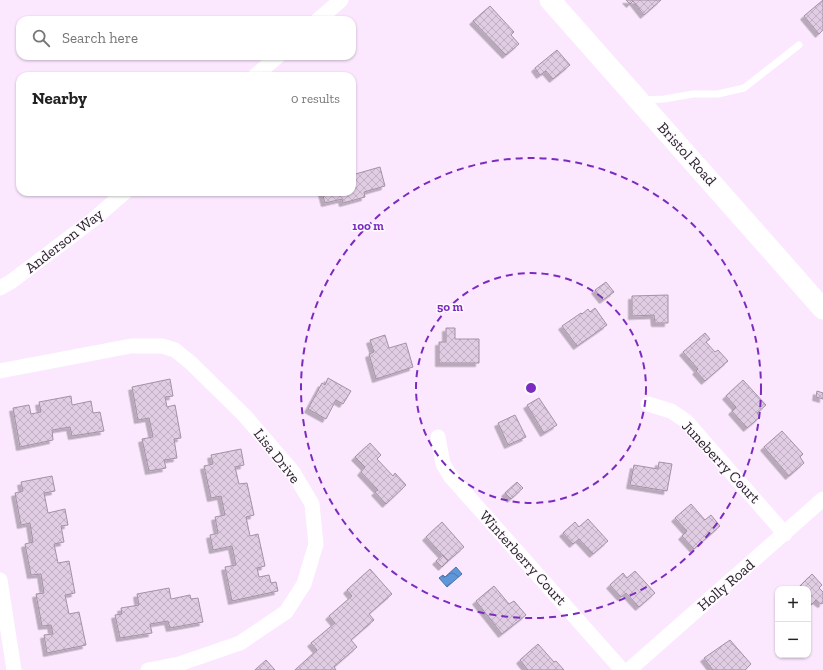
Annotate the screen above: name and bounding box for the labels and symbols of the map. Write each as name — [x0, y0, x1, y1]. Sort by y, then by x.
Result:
street label: Bristol Road — [654, 119, 721, 190]
street label: Anderson Way — [22, 205, 107, 277]
text: 100 m — [352, 219, 384, 233]
text: 50 m — [437, 300, 463, 314]
centre of rings — [524, 381, 538, 395]
street label: Juneberry Court — [678, 417, 764, 507]
street label: Lisa Drive — [250, 425, 304, 487]
street label: Winterberry Court — [476, 507, 571, 609]
street label: Holly Road — [694, 555, 759, 615]

